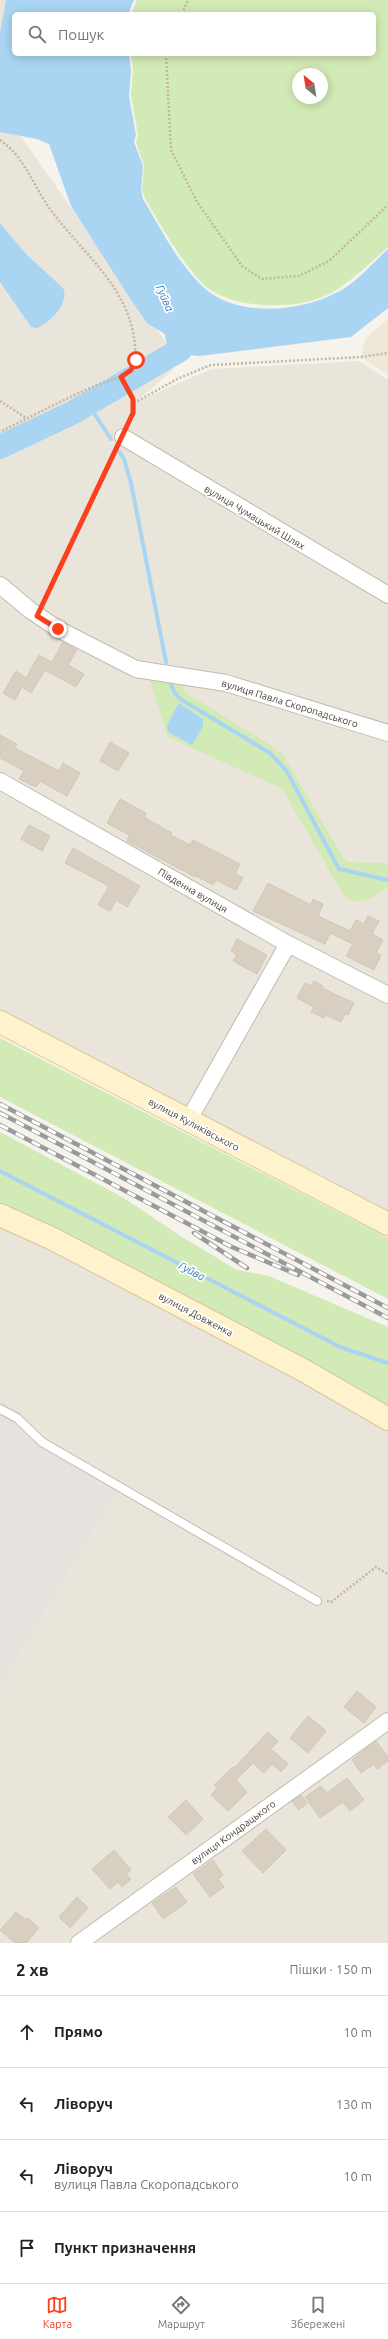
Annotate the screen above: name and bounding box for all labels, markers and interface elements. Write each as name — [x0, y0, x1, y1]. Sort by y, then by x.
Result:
search box — [12, 12, 376, 56]
icon: search — [26, 23, 48, 45]
text: Пошук — [58, 26, 104, 43]
north arrow — [292, 68, 328, 104]
water label: Гуйва — [154, 283, 176, 313]
route start — [127, 351, 145, 369]
street label: вулиця Чумацький Шлях — [203, 483, 307, 552]
route end — [49, 620, 67, 638]
street label: вулиця Павла Скоропадського — [220, 677, 360, 730]
street label: Південна вулиця — [156, 866, 229, 915]
street label: вулиця Куликівського — [147, 1096, 241, 1153]
water label: Гуйва — [177, 1259, 207, 1283]
street label: вулиця Довженка — [157, 1290, 235, 1339]
street label: вулиця Кондрацького — [189, 1798, 278, 1867]
text: 2 хв — [16, 1960, 49, 1979]
text: Пішки · 150 m — [290, 1962, 372, 1976]
icon: ahead — [16, 2021, 38, 2043]
text: Прямо — [54, 2023, 103, 2040]
text: 10 m — [343, 2025, 372, 2039]
icon: left — [16, 2093, 38, 2115]
text: Ліворуч — [54, 2095, 113, 2112]
text: 130 m — [336, 2097, 372, 2111]
text: Ліворуч — [54, 2160, 113, 2177]
icon: left — [16, 2165, 38, 2187]
text: 10 m — [343, 2169, 372, 2183]
text: вулиця Павла Скоропадського — [54, 2177, 239, 2191]
icon: arrive — [16, 2237, 38, 2259]
text: Пункт призначення — [54, 2239, 196, 2256]
tab: Карта — [43, 2294, 72, 2330]
tab: Маршрут — [158, 2294, 205, 2330]
tab: Збережені — [291, 2294, 345, 2330]

